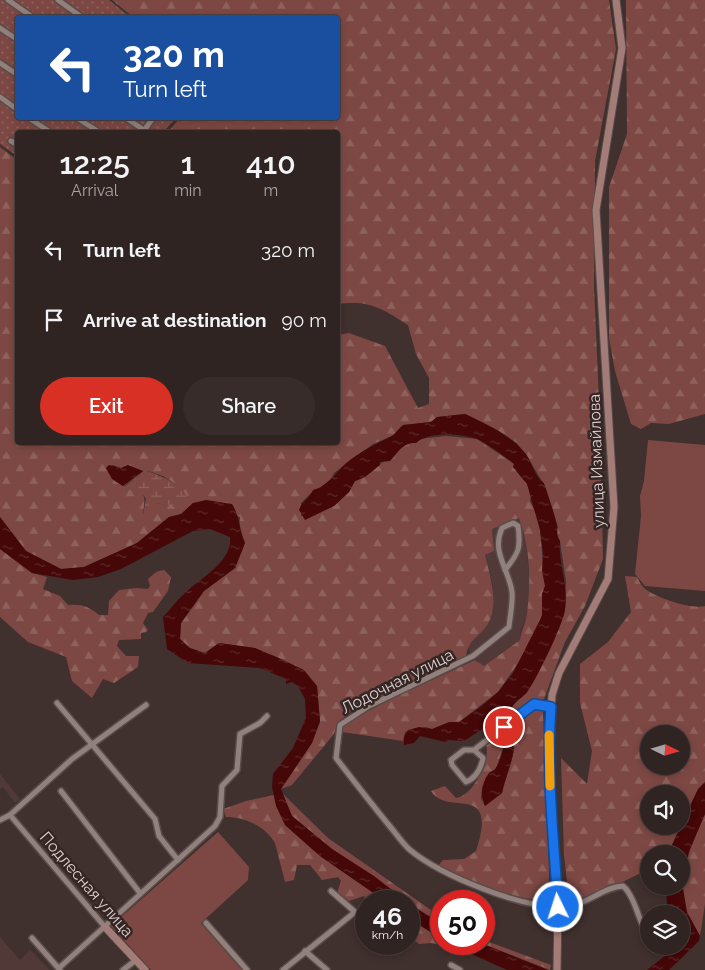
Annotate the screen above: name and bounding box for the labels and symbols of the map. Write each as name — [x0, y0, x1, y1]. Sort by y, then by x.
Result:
street label: улица Измайлова — [585, 394, 608, 528]
street label: Лодочная улица — [338, 645, 457, 718]
pin — [483, 706, 525, 748]
north arrow — [640, 725, 690, 775]
street label: Подлесная улица — [36, 828, 137, 941]
position arrow — [531, 880, 583, 932]
speed limit sign: 50 — [430, 890, 495, 955]

